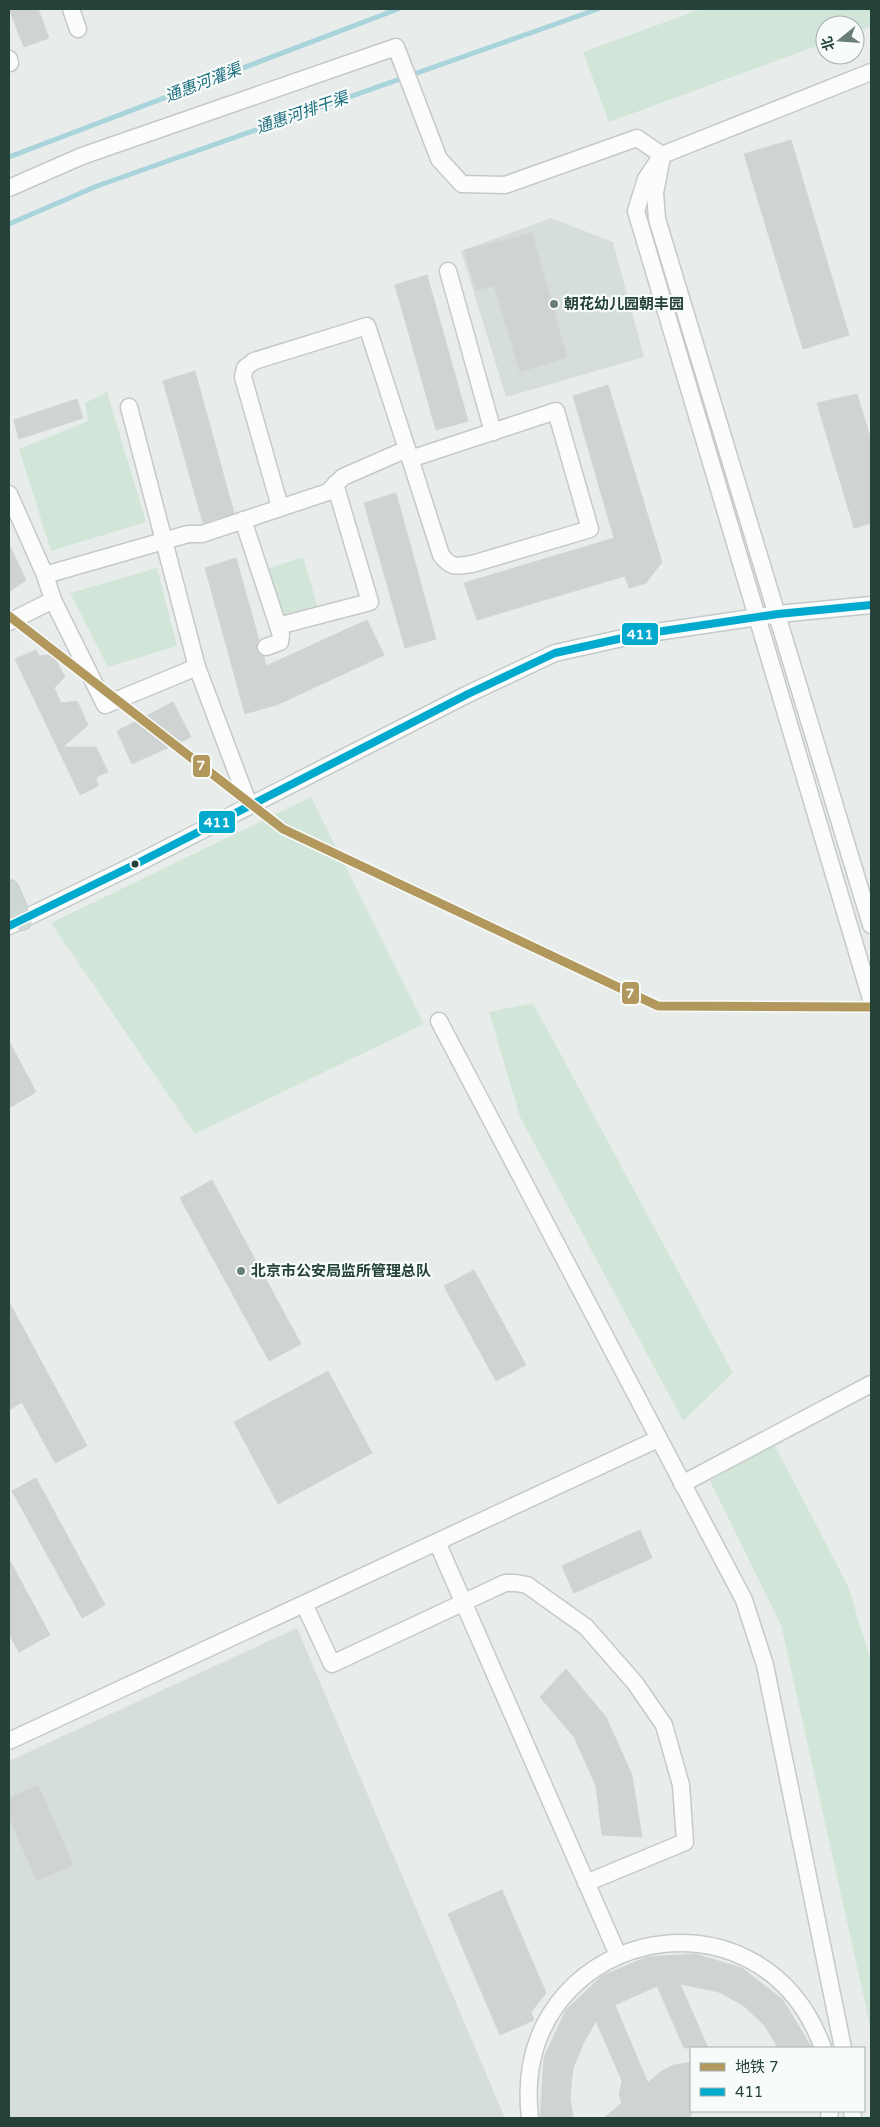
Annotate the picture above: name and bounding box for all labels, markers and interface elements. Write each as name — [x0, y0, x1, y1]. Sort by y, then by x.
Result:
north arrow — [815, 15, 865, 65]
text: 北 — [818, 34, 838, 53]
water label: 通惠河灌渠 — [162, 59, 246, 107]
water label: 通惠河排干渠 — [253, 87, 353, 138]
place label: 朝花幼儿园朝丰园 — [564, 295, 684, 313]
marker: 朝花幼儿园朝丰园 — [548, 298, 560, 310]
line badge: 411 — [621, 622, 659, 646]
text: 411 — [627, 626, 653, 643]
line badge: 7 — [192, 754, 211, 778]
text: 7 — [197, 757, 206, 774]
line badge: 411 — [198, 810, 236, 834]
text: 411 — [204, 814, 230, 831]
unlabelled marker — [130, 859, 140, 869]
line badge: 7 — [621, 981, 640, 1005]
text: 7 — [626, 985, 635, 1002]
place label: 北京市公安局监所管理总队 — [251, 1262, 431, 1280]
marker: 北京市公安局监所管理总队 — [235, 1265, 247, 1277]
legend — [690, 2047, 865, 2112]
text: 地铁 7 — [735, 2058, 778, 2076]
text: 411 — [735, 2083, 763, 2101]

